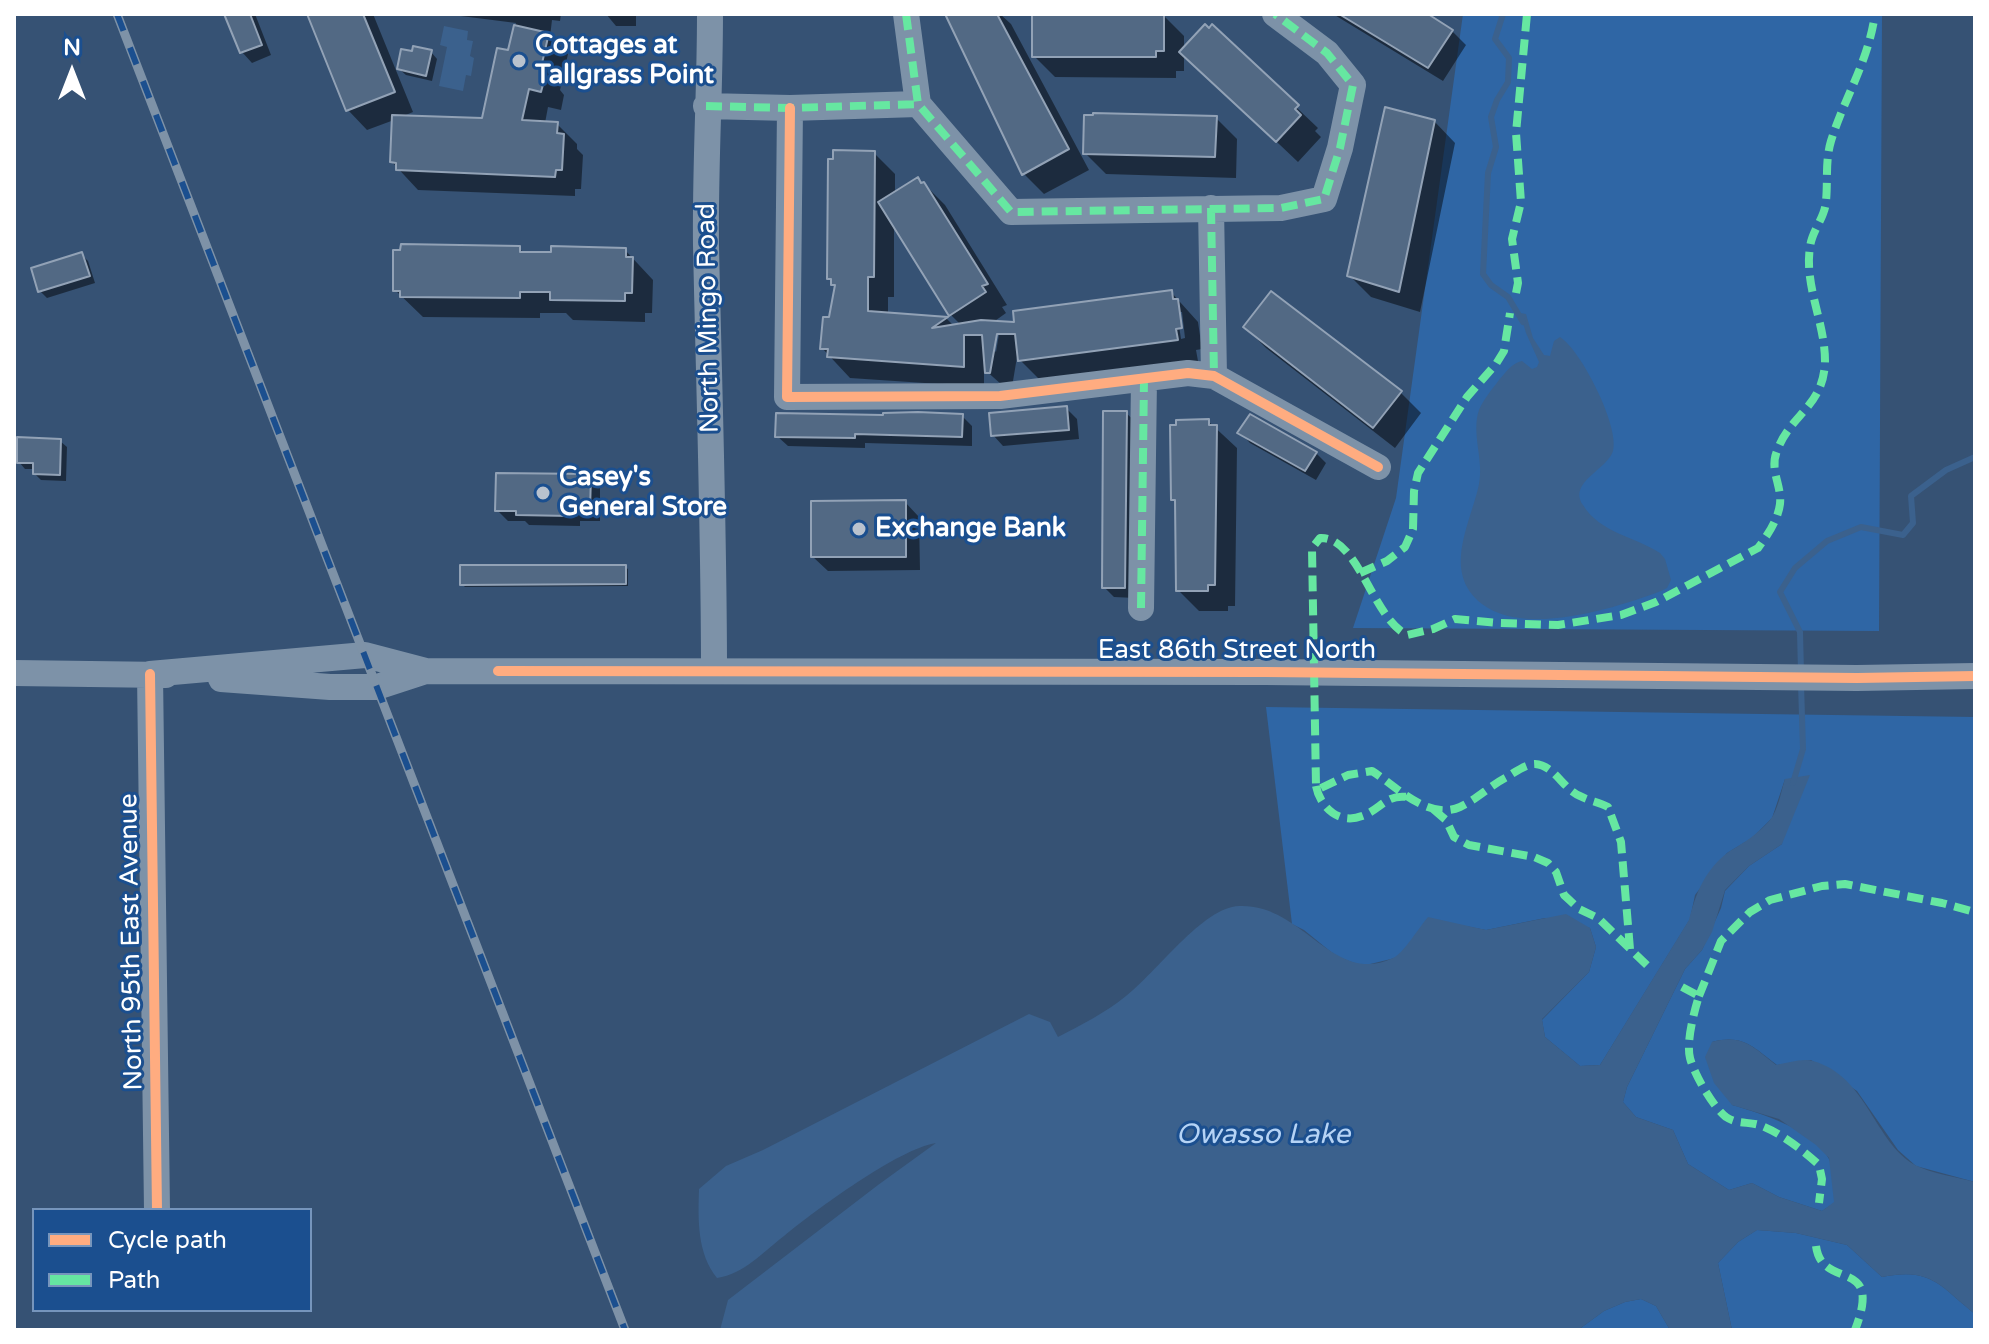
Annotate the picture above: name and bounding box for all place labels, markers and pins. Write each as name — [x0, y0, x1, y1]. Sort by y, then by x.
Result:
place label: Cottages at Tallgrass Point — [535, 30, 714, 92]
marker: Cottages at Tallgrass Point — [510, 52, 528, 70]
place label: Casey's General Store — [559, 462, 727, 524]
marker: Casey's General Store — [534, 484, 552, 502]
place label: Exchange Bank — [875, 513, 1066, 545]
marker: Exchange Bank — [850, 520, 868, 538]

